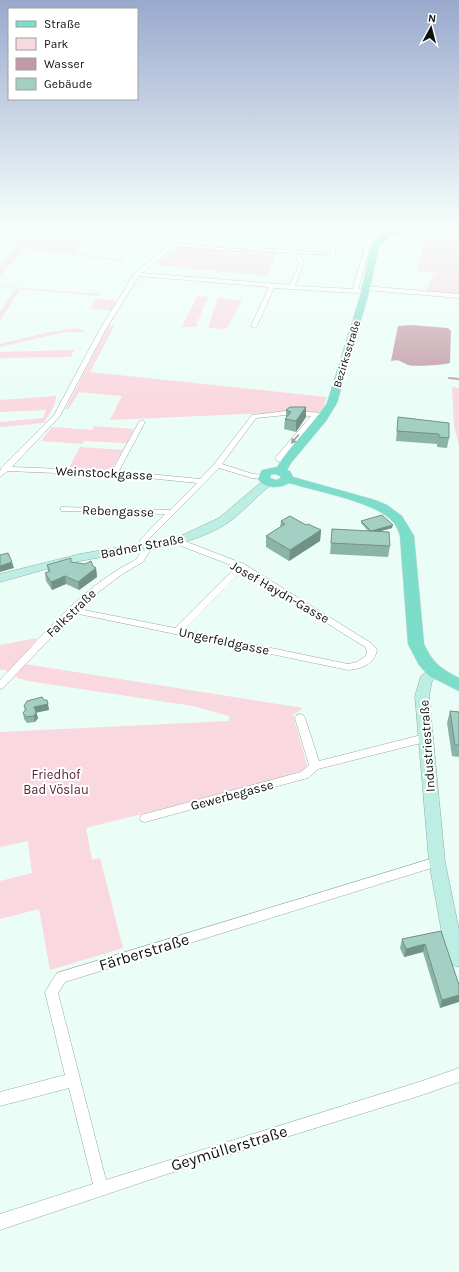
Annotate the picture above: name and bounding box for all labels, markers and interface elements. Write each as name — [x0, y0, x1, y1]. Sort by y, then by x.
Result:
legend — [8, 8, 138, 100]
north arrow — [411, 8, 451, 48]
text: N — [427, 12, 437, 26]
text: Straße — [44, 17, 80, 31]
text: Park — [44, 37, 69, 51]
text: Wasser — [44, 57, 85, 71]
text: Gebäude — [44, 77, 92, 91]
street label: Bezirksstraße — [331, 319, 363, 389]
one-way arrow — [290, 434, 299, 444]
street label: Weinstockgasse — [55, 463, 153, 483]
street label: Rebengasse — [82, 502, 154, 520]
street label: Badner Straße — [99, 531, 185, 561]
street label: Josef Haydn-Gasse — [228, 558, 332, 626]
street label: Falkstraße — [43, 586, 99, 640]
street label: Ungerfeldgasse — [177, 624, 271, 658]
street label: Industriestraße — [416, 699, 438, 793]
park label: Friedhof Bad Vöslau — [23, 767, 89, 797]
street label: Gewerbegasse — [189, 777, 275, 813]
street label: Färberstraße — [97, 929, 191, 975]
street label: Geymüllerstraße — [169, 1121, 289, 1175]

